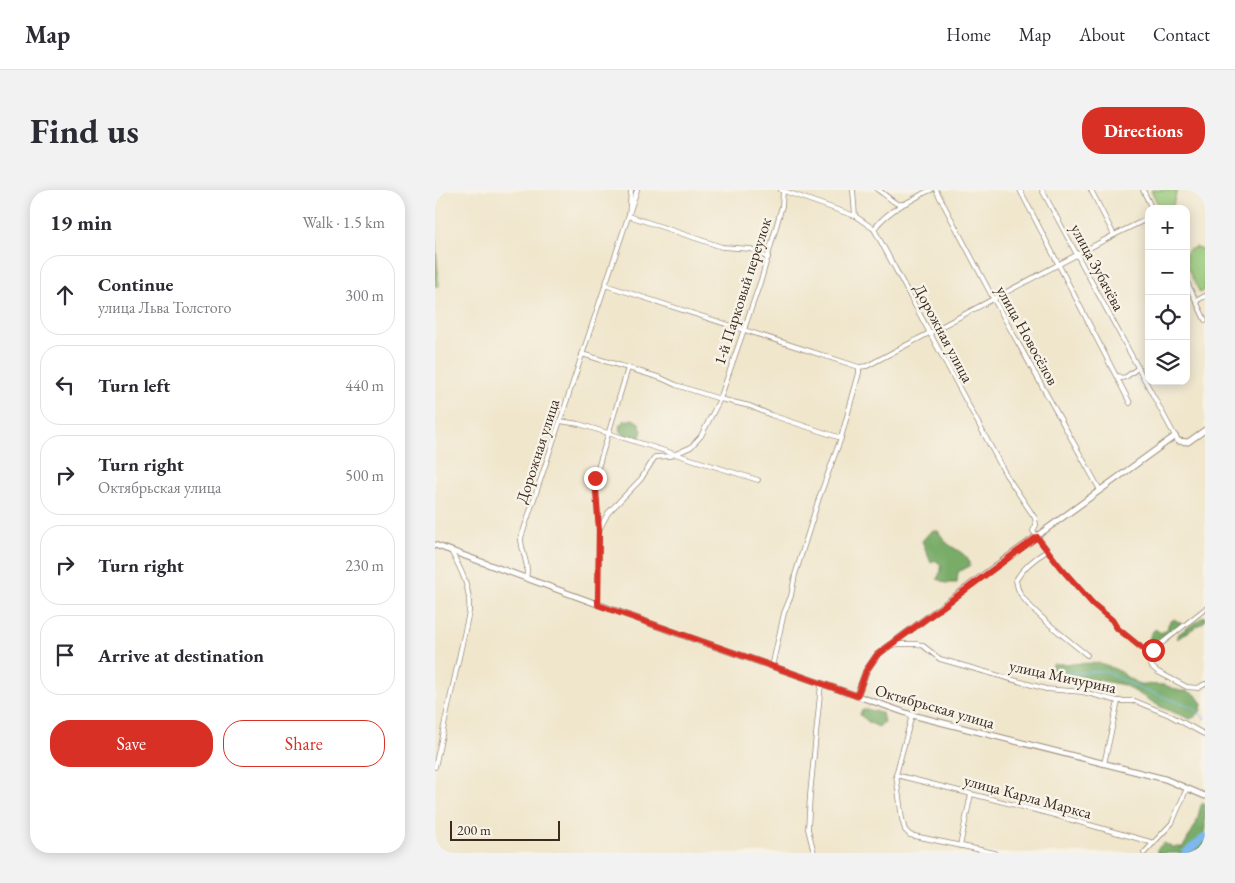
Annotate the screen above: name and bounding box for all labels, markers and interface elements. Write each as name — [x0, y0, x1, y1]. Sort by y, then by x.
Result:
text: Map — [25, 19, 70, 50]
text: Home — [946, 23, 991, 46]
text: Map — [1019, 23, 1051, 46]
text: About — [1079, 23, 1125, 46]
text: Contact — [1153, 23, 1210, 46]
button: Directions — [1082, 107, 1205, 154]
text: Find us — [30, 108, 139, 153]
map controls — [1145, 205, 1190, 385]
button: + — [1145, 205, 1190, 250]
text: 19 min — [50, 209, 112, 236]
text: Walk · 1.5 km — [302, 212, 385, 233]
street label: 1-й Парковый переулок — [709, 214, 776, 368]
street label: улица Зубачёва — [1066, 220, 1130, 315]
button: − — [1145, 250, 1190, 295]
text: Continue — [98, 272, 173, 297]
street label: Дорожная улица — [909, 280, 979, 387]
icon: ahead — [51, 281, 79, 309]
street label: улица Новосёлов — [991, 282, 1064, 389]
text: 300 m — [345, 285, 384, 306]
button: locate — [1145, 295, 1190, 340]
text: улица Льва Толстого — [98, 297, 231, 318]
button: layers — [1145, 340, 1190, 385]
icon: left — [51, 371, 79, 399]
text: Turn left — [98, 373, 170, 398]
text: 440 m — [345, 375, 384, 396]
street label: Дорожная улица — [511, 396, 564, 506]
text: Turn right — [98, 452, 184, 477]
icon: right — [51, 461, 79, 489]
text: 500 m — [345, 465, 384, 486]
route end — [584, 467, 607, 490]
text: Октябрьская улица — [98, 477, 221, 498]
icon: right — [51, 551, 79, 579]
text: Turn right — [98, 553, 184, 578]
text: 230 m — [345, 555, 384, 576]
route start — [1142, 639, 1165, 662]
icon: arrive — [51, 641, 79, 669]
text: Arrive at destination — [98, 643, 264, 668]
street label: улица Мичурина — [1007, 655, 1119, 698]
street label: Октябрьская улица — [873, 679, 998, 734]
button: Save — [50, 720, 213, 767]
button: Share — [223, 720, 385, 767]
street label: улица Карла Маркса — [962, 769, 1095, 824]
scale bar — [450, 818, 560, 841]
text: 200 m — [457, 821, 491, 839]

